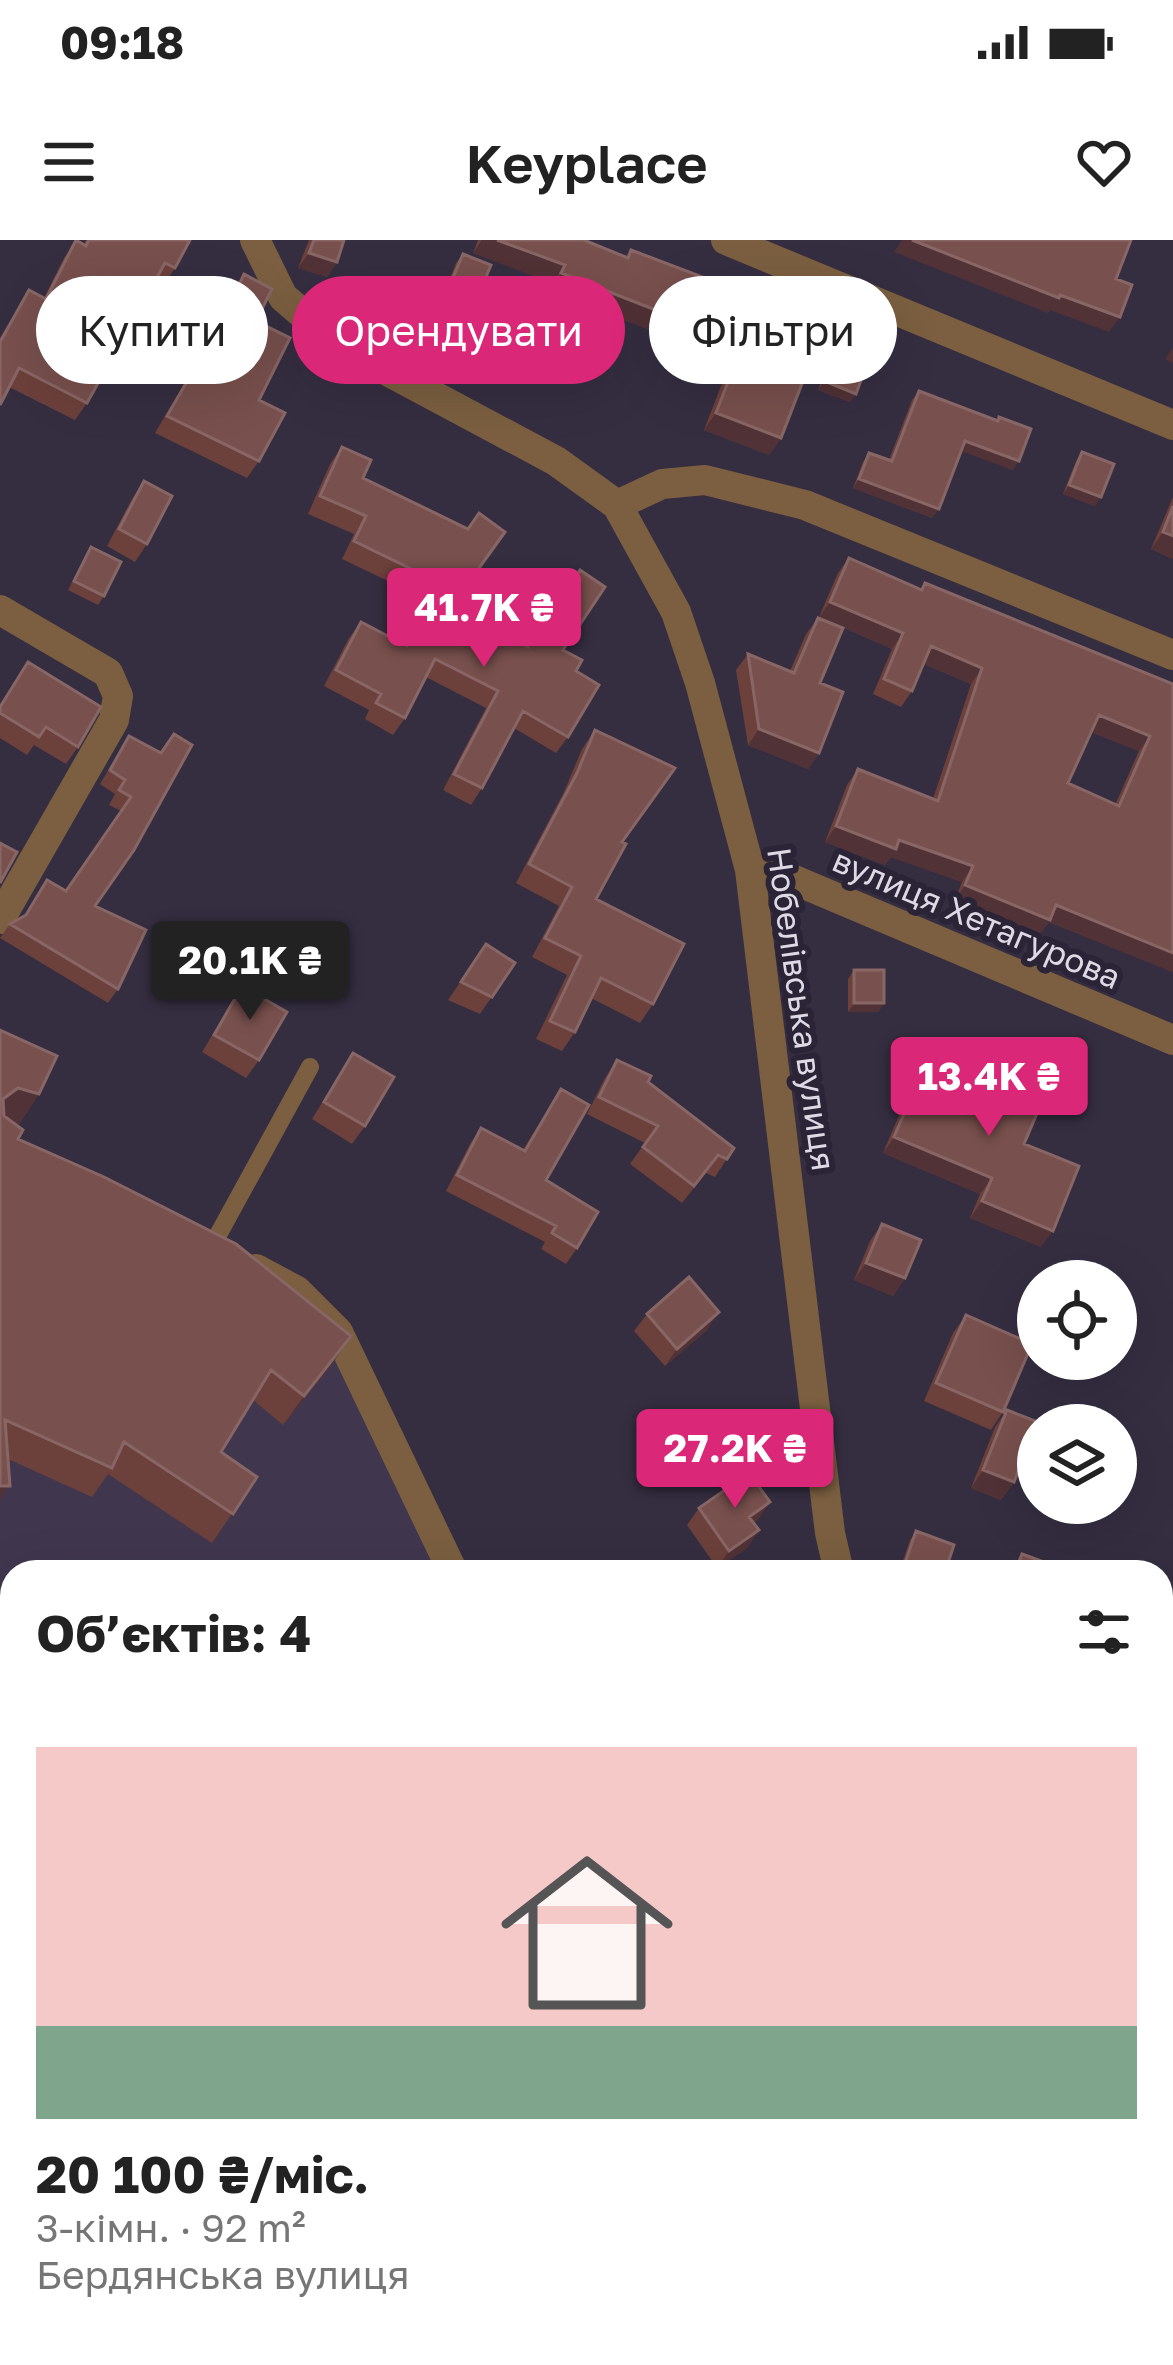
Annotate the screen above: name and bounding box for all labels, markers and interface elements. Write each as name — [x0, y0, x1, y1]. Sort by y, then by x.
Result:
text: 09:18 — [60, 15, 184, 69]
icon: menu — [36, 129, 102, 195]
icon: heart — [1071, 129, 1137, 195]
text: Keyplace — [465, 130, 708, 195]
chip: Купити — [36, 276, 268, 384]
chip: Орендувати — [292, 276, 625, 384]
chip: Фільтри — [649, 276, 897, 384]
pin: 41.7K ₴ — [373, 568, 595, 670]
text: 41.7K ₴ — [414, 583, 554, 630]
street label: вулиця Хетагурова — [827, 840, 1127, 996]
street label: Нобелівська вулиця — [760, 845, 844, 1173]
pin: 20.1K ₴ — [139, 921, 361, 1023]
text: 20.1K ₴ — [178, 936, 322, 983]
pin: 13.4K ₴ — [878, 1037, 1100, 1139]
text: 13.4K ₴ — [918, 1052, 1060, 1099]
map controls — [1017, 1260, 1137, 1524]
button: locate — [1017, 1260, 1137, 1380]
button: layers — [1017, 1404, 1137, 1524]
pin: 27.2K ₴ — [624, 1409, 846, 1511]
text: 27.2K ₴ — [663, 1424, 807, 1471]
icon: filters — [1071, 1599, 1137, 1665]
text: Об’єктів: 4 — [36, 1602, 311, 1663]
icon: home — [479, 1825, 695, 2041]
text: 20 100 ₴/міс. — [36, 2143, 369, 2204]
text: 3-кімн. · 92 m² — [36, 2204, 306, 2251]
text: Бердянська вулиця — [36, 2251, 409, 2298]

